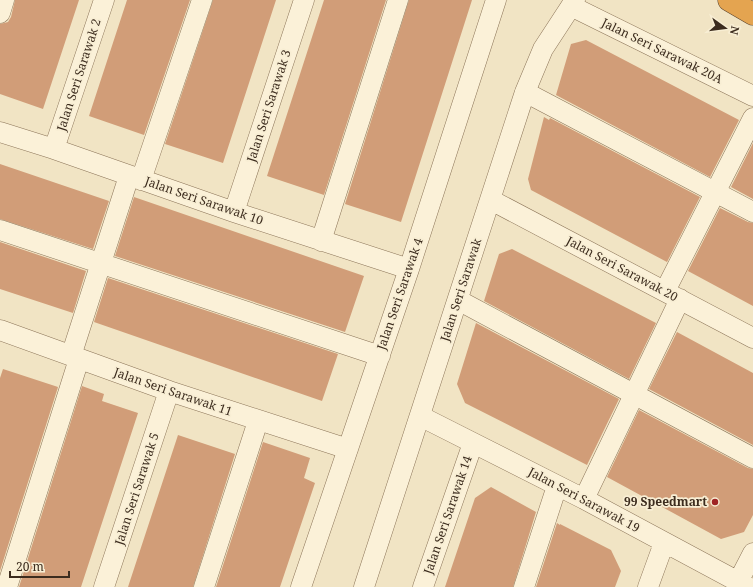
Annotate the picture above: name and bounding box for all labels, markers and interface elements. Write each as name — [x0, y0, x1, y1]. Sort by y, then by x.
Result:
north arrow — [705, 8, 745, 48]
street label: Jalan Seri Sarawak 20A — [598, 13, 726, 87]
street label: Jalan Seri Sarawak 2 — [52, 16, 105, 134]
text: N — [727, 25, 744, 37]
street label: Jalan Seri Sarawak 3 — [242, 47, 295, 165]
street label: Jalan Seri Sarawak 10 — [142, 172, 266, 229]
street label: Jalan Seri Sarawak 20 — [563, 231, 681, 305]
street label: Jalan Seri Sarawak 4 — [372, 235, 427, 353]
street label: Jalan Seri Sarawak — [436, 235, 486, 345]
street label: Jalan Seri Sarawak 11 — [111, 363, 235, 420]
street label: Jalan Seri Sarawak 5 — [110, 430, 163, 548]
street label: Jalan Seri Sarawak 14 — [419, 453, 476, 577]
street label: Jalan Seri Sarawak 19 — [525, 462, 643, 536]
place label: 99 Speedmart — [624, 493, 707, 510]
marker: 99 Speedmart — [710, 497, 720, 507]
scale bar — [10, 553, 69, 579]
text: 20 m — [16, 558, 44, 575]

